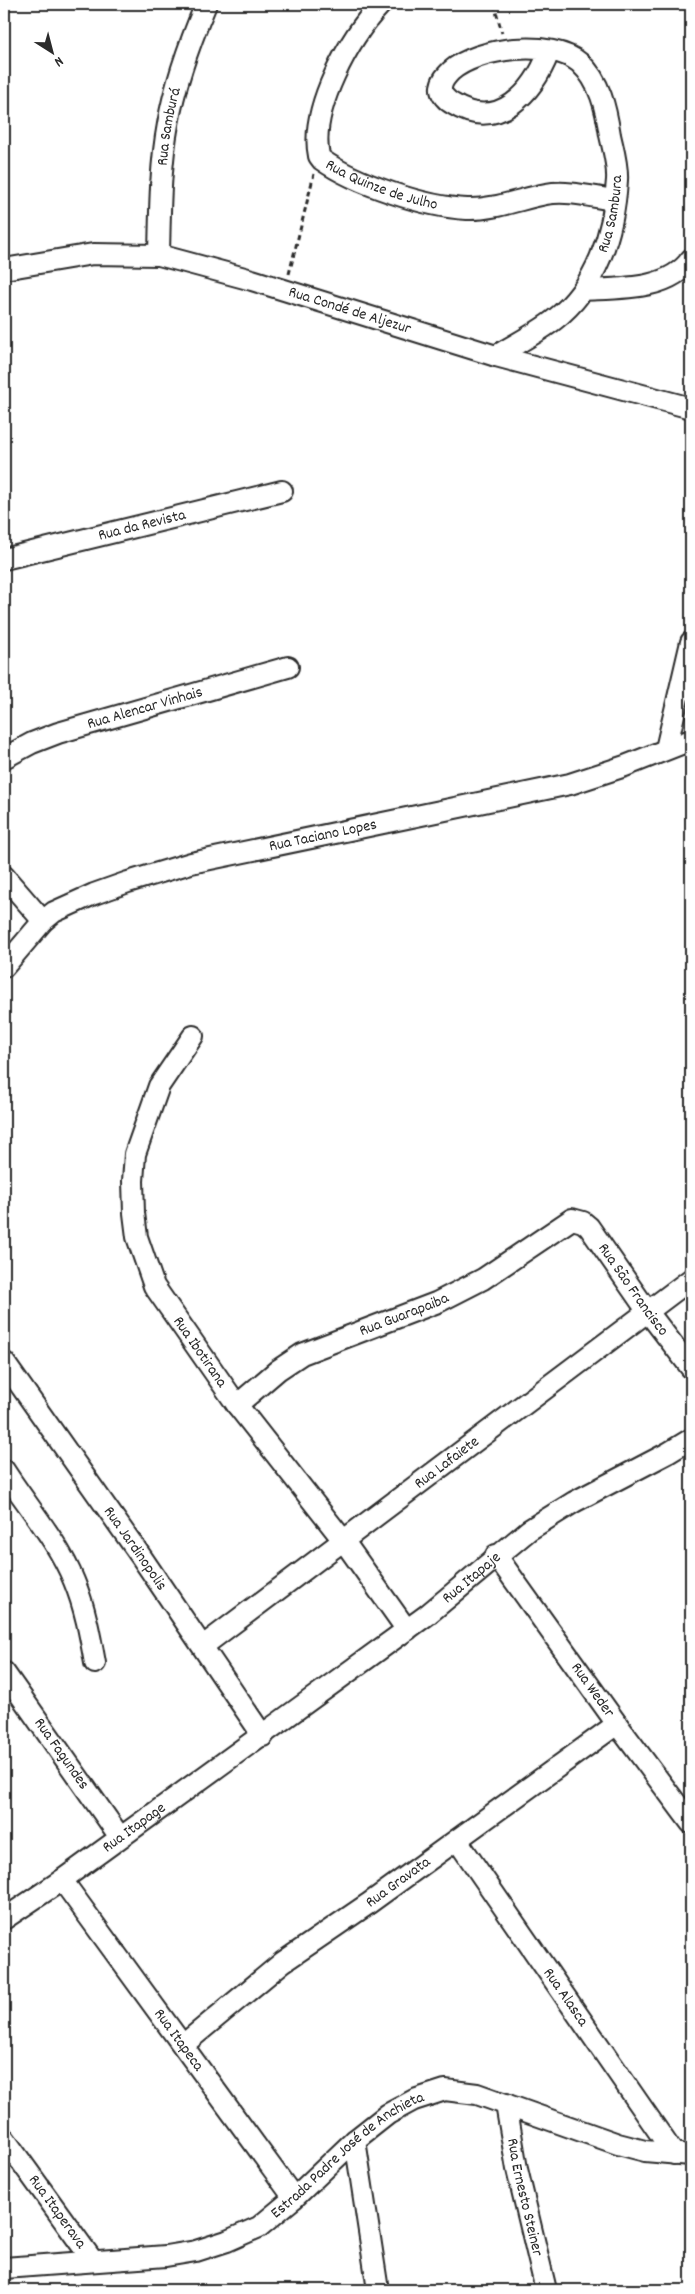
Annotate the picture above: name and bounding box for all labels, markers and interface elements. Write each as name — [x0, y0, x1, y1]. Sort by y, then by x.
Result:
north arrow — [28, 28, 78, 78]
text: N — [50, 51, 67, 71]
street label: Rua Samburá — [151, 85, 187, 167]
street label: Rua Quinze de Julho — [321, 153, 440, 216]
street label: Rua Sambura — [592, 174, 629, 256]
street label: Rua Condé de Aljezur — [286, 281, 414, 340]
street label: Rua da Revista — [96, 503, 188, 547]
street label: Rua Alencar Vinhais — [84, 681, 205, 736]
street label: Rua Taciano Lopes — [267, 813, 379, 858]
street label: Rua São Francisco — [592, 1238, 674, 1341]
street label: Rua Guarapaiba — [356, 1287, 453, 1343]
street label: Rua Ibotirana — [167, 1312, 233, 1393]
street label: Rua Lafaiete — [409, 1431, 484, 1495]
street label: Rua Jardinopolis — [98, 1502, 173, 1596]
street label: Rua Itapaje — [437, 1546, 506, 1609]
street label: Rua Weder — [565, 1658, 620, 1722]
street label: Rua Fagundes — [28, 1713, 95, 1795]
street label: Rua Itapage — [98, 1797, 171, 1858]
street label: Rua Gravata — [361, 1851, 436, 1914]
street label: Rua Alasca — [537, 1963, 594, 2031]
street label: Rua Itapeca — [148, 2004, 210, 2076]
street label: Estrada Padre José de Anchieta — [266, 2086, 427, 2224]
street label: Rua Ernesto Steiner — [500, 2136, 549, 2259]
street label: Rua Itaperava — [23, 2170, 92, 2254]

